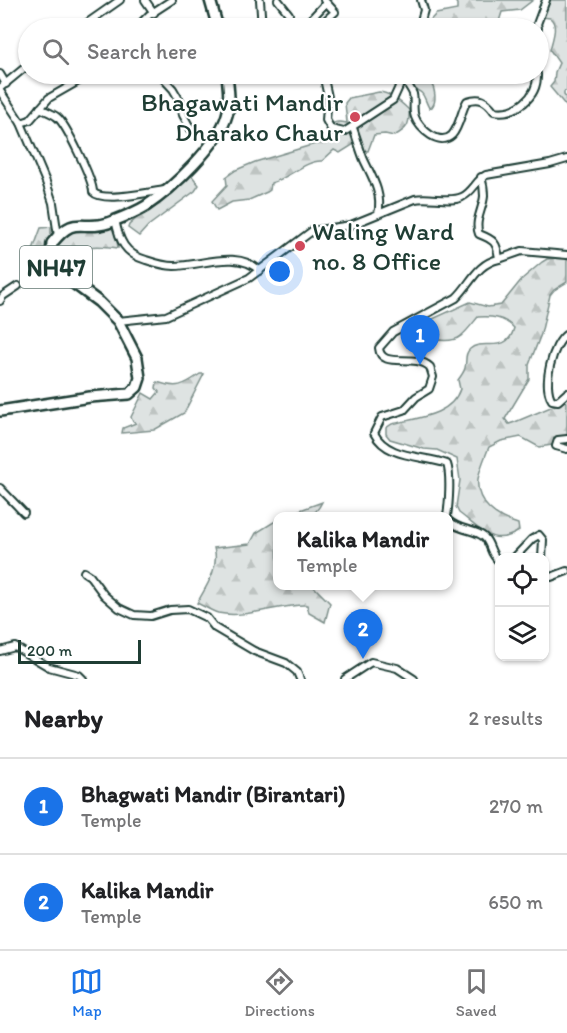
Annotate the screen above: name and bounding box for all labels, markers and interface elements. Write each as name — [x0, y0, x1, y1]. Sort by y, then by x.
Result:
search box — [18, 18, 549, 84]
icon: search — [39, 35, 72, 68]
text: Search here — [87, 38, 197, 65]
place label: Bhagawati Mandir Dharako Chaur — [141, 86, 344, 148]
marker: Bhagawati Mandir Dharako Chaur — [348, 110, 362, 124]
place label: Waling Ward no. 8 Office — [312, 215, 454, 277]
marker: Waling Ward no. 8 Office — [293, 239, 307, 253]
road number: NH47 — [20, 246, 92, 288]
your location — [265, 257, 294, 286]
pin: 1 — [400, 316, 440, 365]
popup — [273, 512, 453, 590]
text: Kalika Mandir — [297, 526, 429, 553]
text: Temple — [297, 553, 357, 577]
map controls — [495, 553, 549, 661]
button: locate — [495, 553, 549, 607]
button: layers — [495, 607, 549, 661]
pin: 2 — [344, 610, 382, 659]
scale bar — [18, 637, 141, 664]
text: 200 m — [27, 641, 72, 660]
text: Nearby — [24, 702, 103, 734]
text: 2 results — [469, 706, 543, 730]
text: Bhagwati Mandir (Birantari) — [81, 781, 345, 808]
text: 1 — [39, 794, 48, 818]
text: 270 m — [489, 794, 543, 818]
text: Temple — [81, 808, 142, 832]
text: Kalika Mandir — [81, 877, 213, 904]
text: 2 — [38, 890, 49, 914]
text: 650 m — [488, 890, 543, 914]
text: Temple — [81, 904, 142, 928]
tab: Map — [70, 965, 103, 1020]
tab: Directions — [244, 965, 315, 1020]
tab: Saved — [456, 965, 497, 1020]

